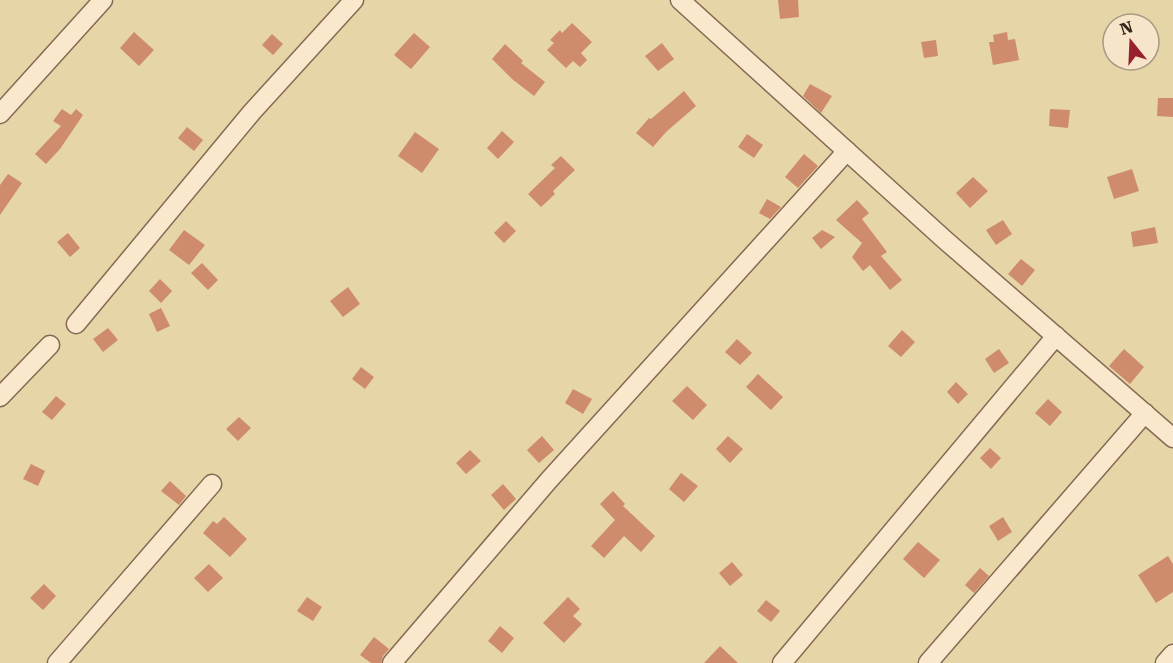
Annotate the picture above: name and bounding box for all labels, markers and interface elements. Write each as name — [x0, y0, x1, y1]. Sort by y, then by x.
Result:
north arrow — [1101, 12, 1161, 72]
text: N — [1118, 17, 1135, 39]

